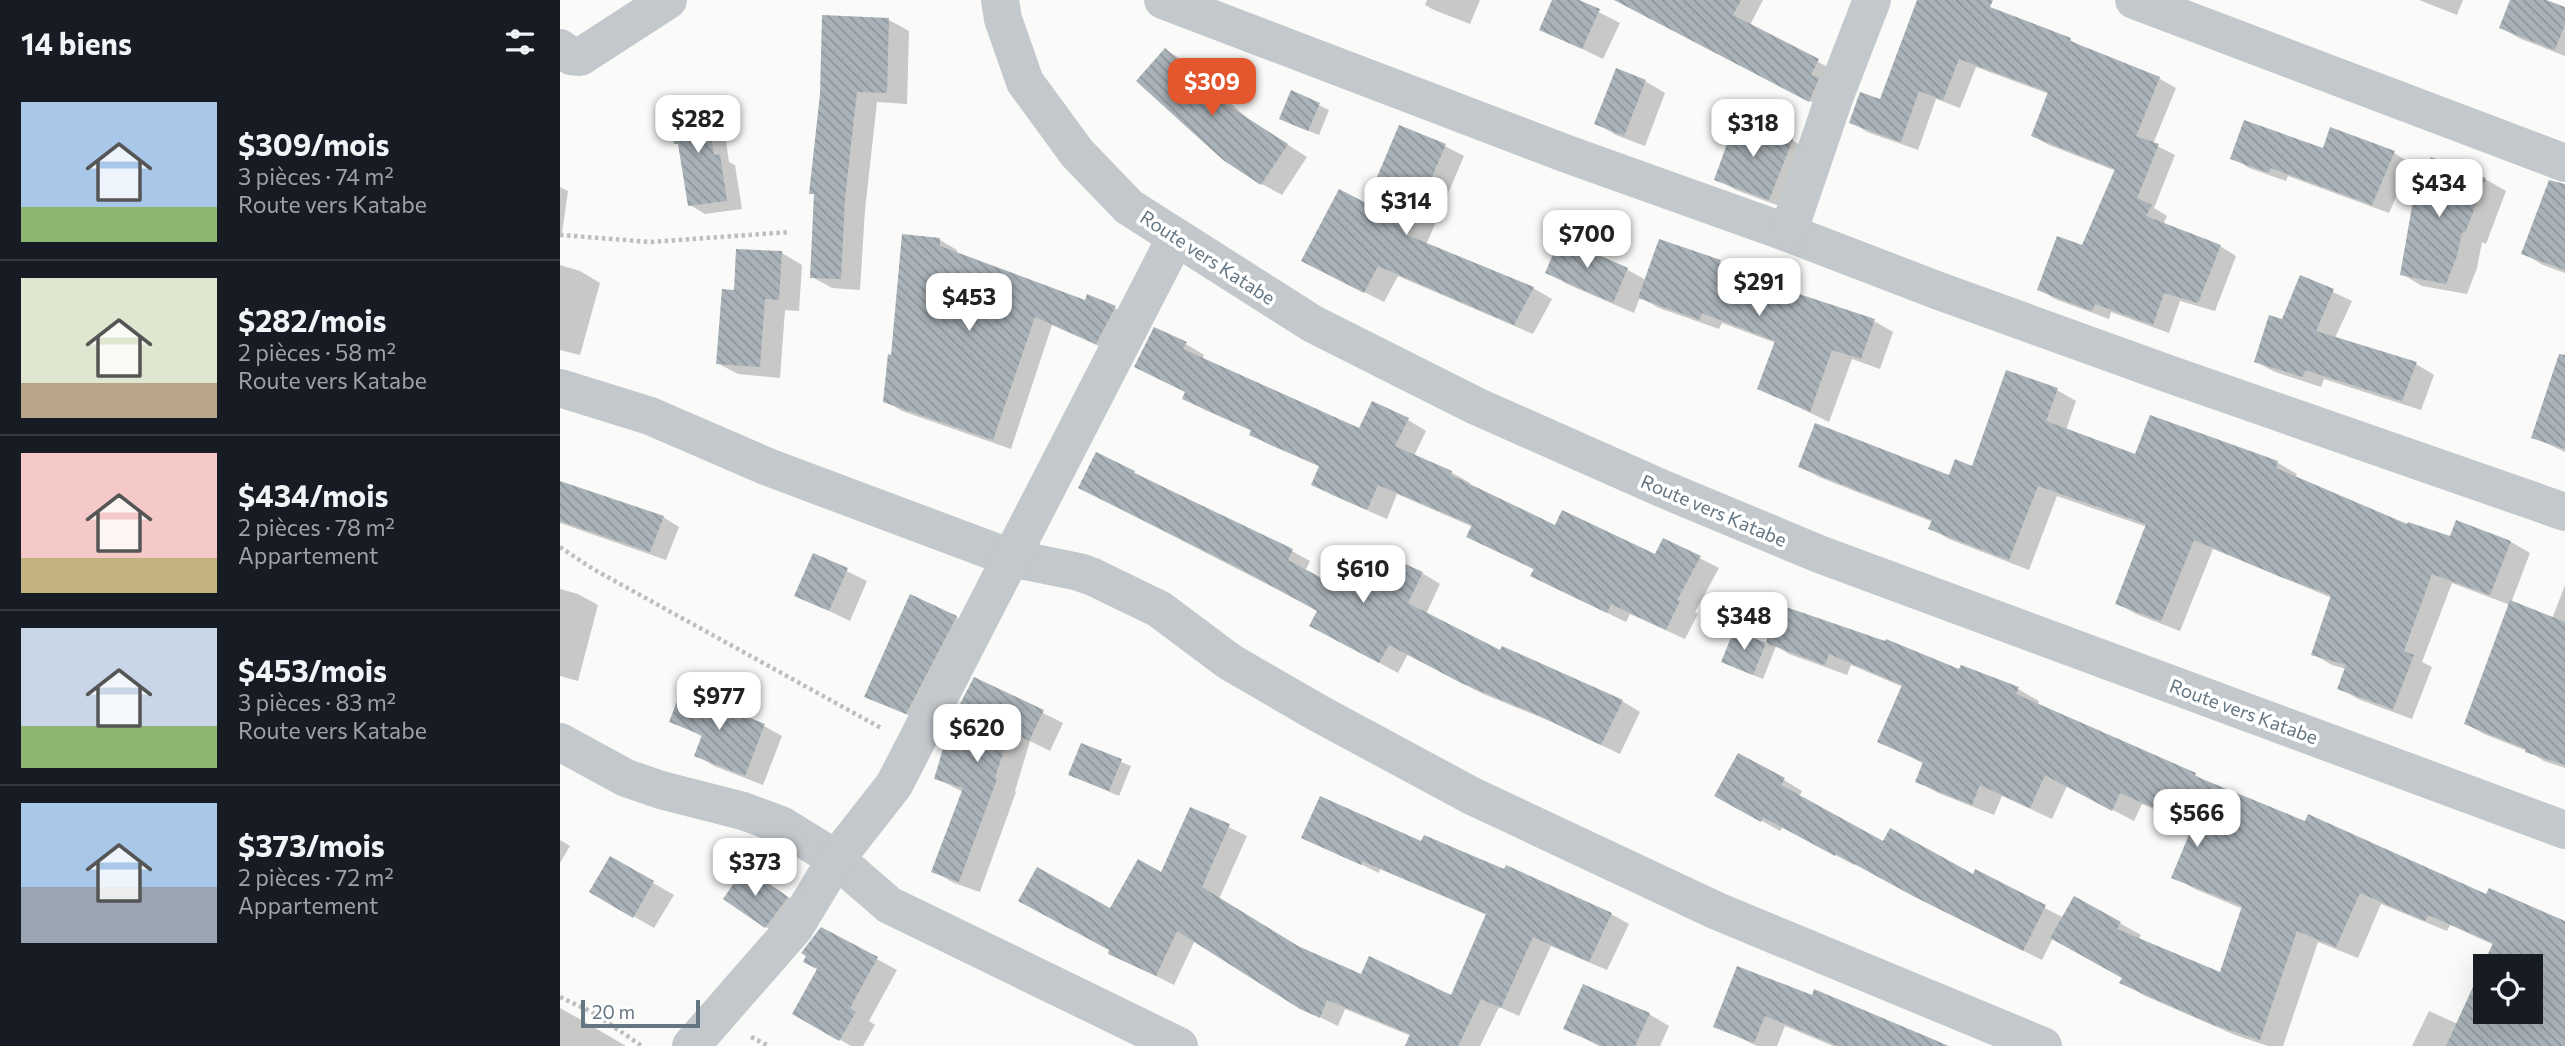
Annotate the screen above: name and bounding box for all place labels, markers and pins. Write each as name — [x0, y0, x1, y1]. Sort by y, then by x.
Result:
pin: $309 — [1171, 58, 1253, 118]
pin: $282 — [657, 96, 739, 155]
pin: $318 — [1712, 100, 1794, 159]
pin: $434 — [2398, 160, 2480, 219]
pin: $314 — [1365, 177, 1447, 237]
pin: $700 — [1546, 210, 1628, 270]
pin: $291 — [1718, 258, 1800, 318]
pin: $453 — [928, 274, 1010, 333]
pin: $610 — [1322, 546, 1404, 605]
pin: $348 — [1703, 592, 1785, 652]
pin: $977 — [678, 672, 760, 732]
pin: $620 — [936, 704, 1018, 764]
pin: $566 — [2156, 790, 2238, 849]
pin: $373 — [714, 838, 796, 898]

